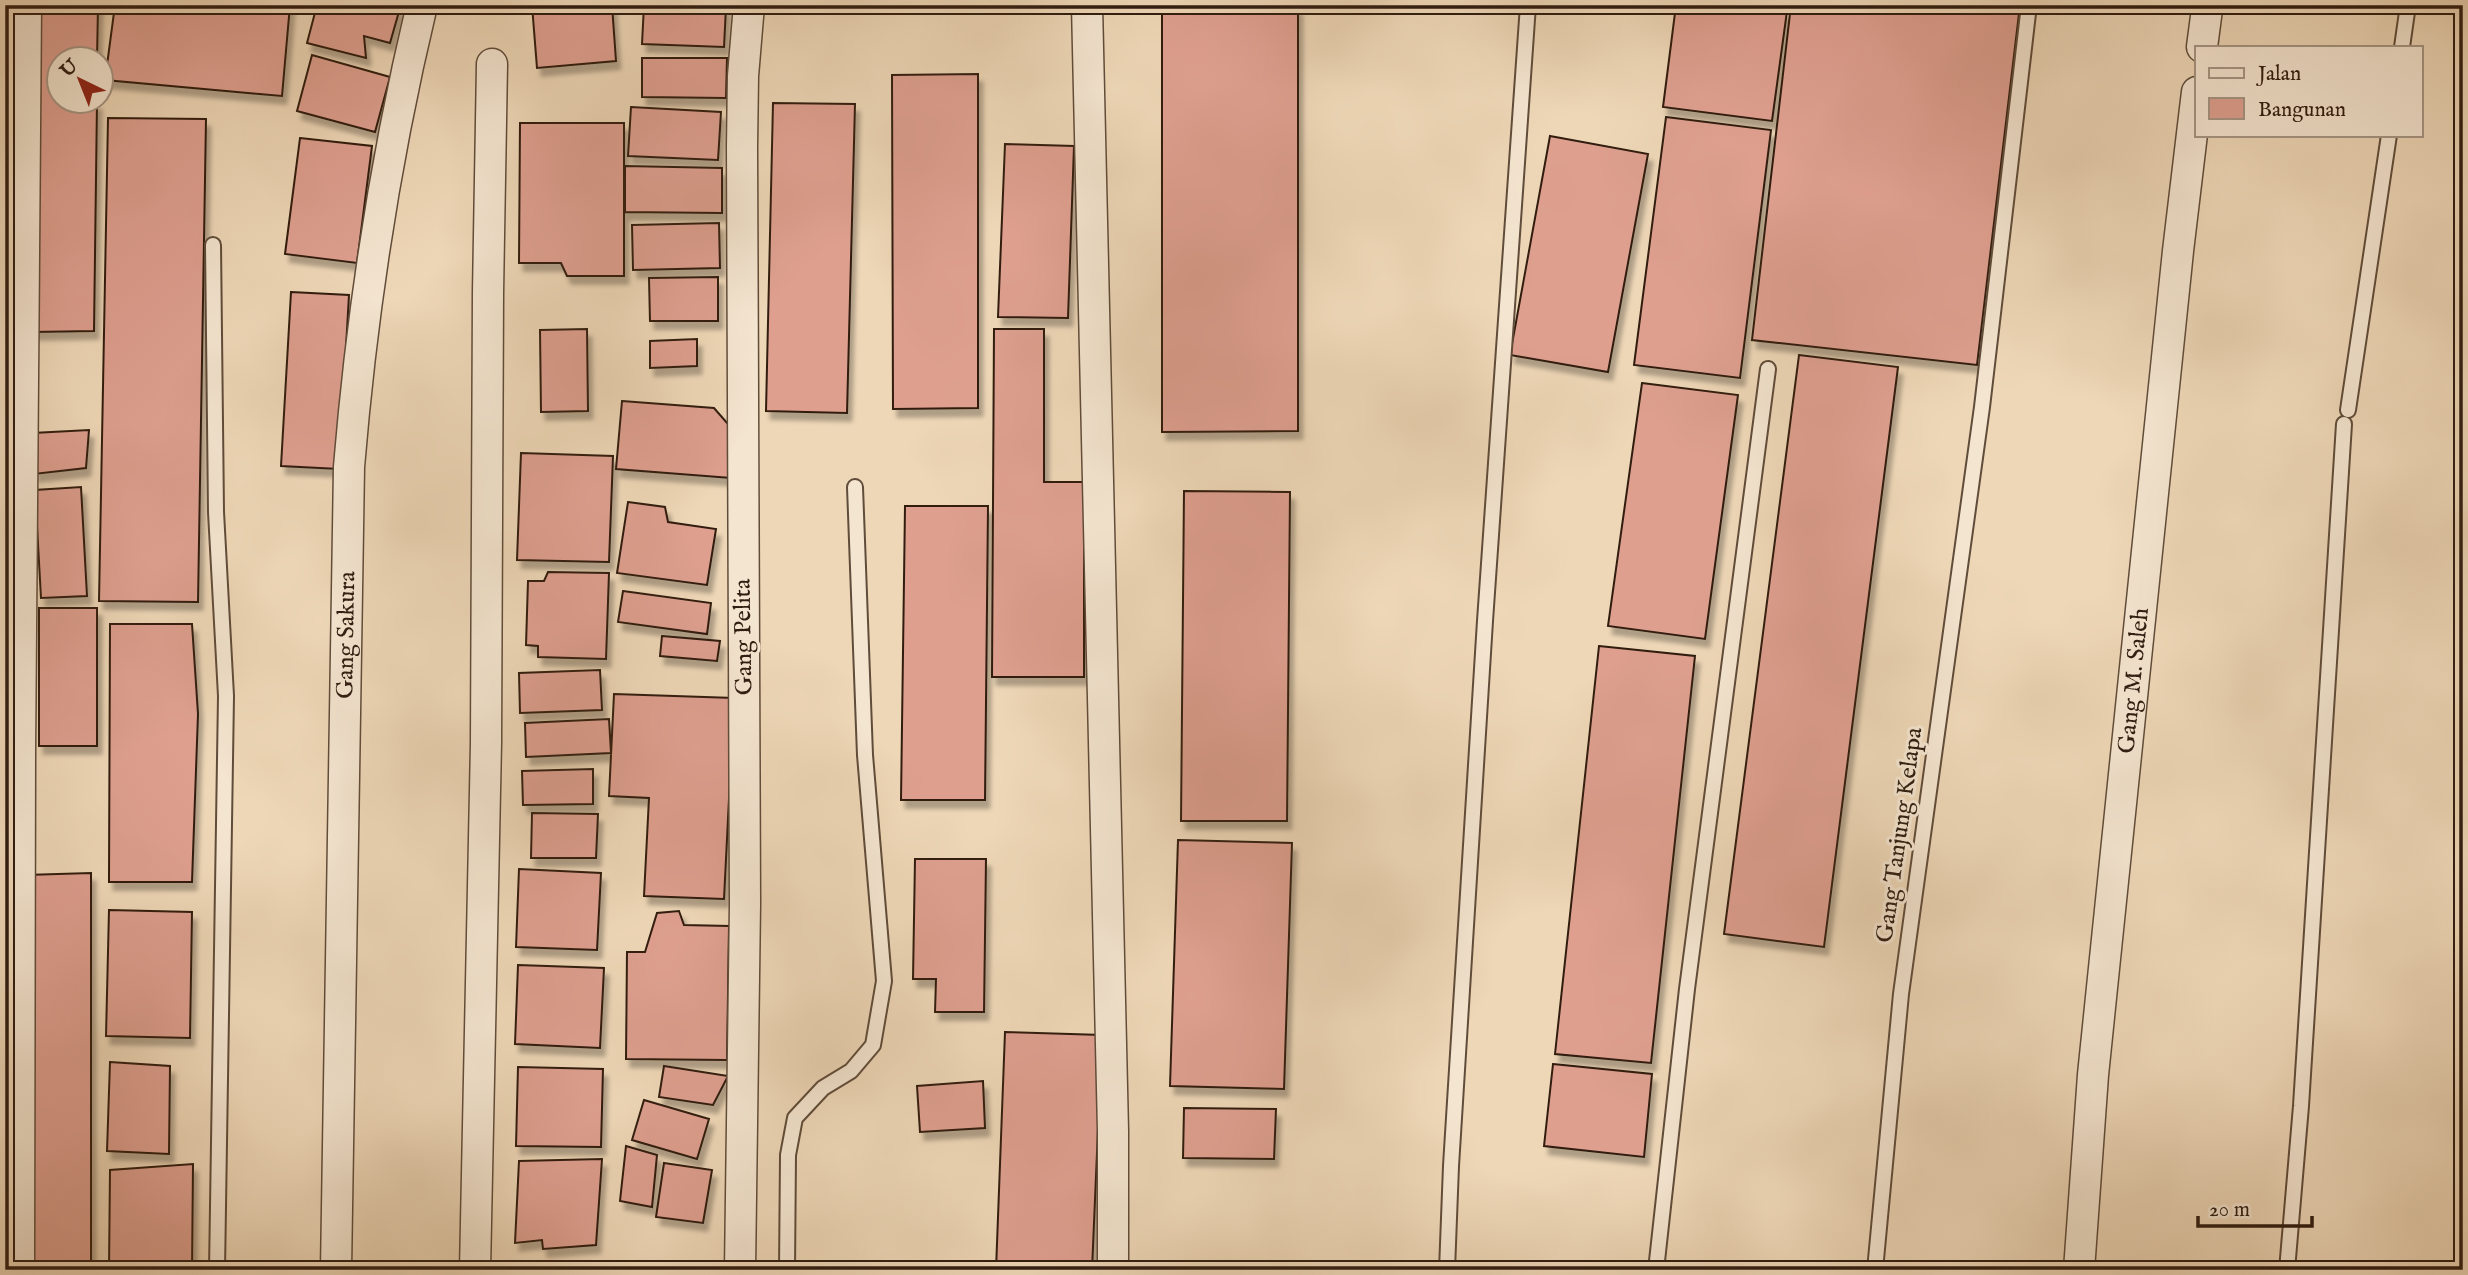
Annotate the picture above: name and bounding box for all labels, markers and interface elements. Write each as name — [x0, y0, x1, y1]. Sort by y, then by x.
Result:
north arrow — [46, 46, 116, 116]
legend — [2195, 46, 2422, 136]
text: U — [55, 54, 85, 84]
text: Jalan — [2256, 61, 2301, 88]
text: Bangunan — [2258, 97, 2346, 124]
street label: Gang Sakura — [330, 570, 363, 699]
street label: Gang Pelita — [727, 578, 761, 696]
street label: Gang M. Saleh — [2111, 606, 2157, 755]
street label: Gang Tanjung Kelapa — [1870, 725, 1931, 945]
scale bar — [2198, 1184, 2312, 1228]
text: 20 m — [2209, 1197, 2250, 1224]

